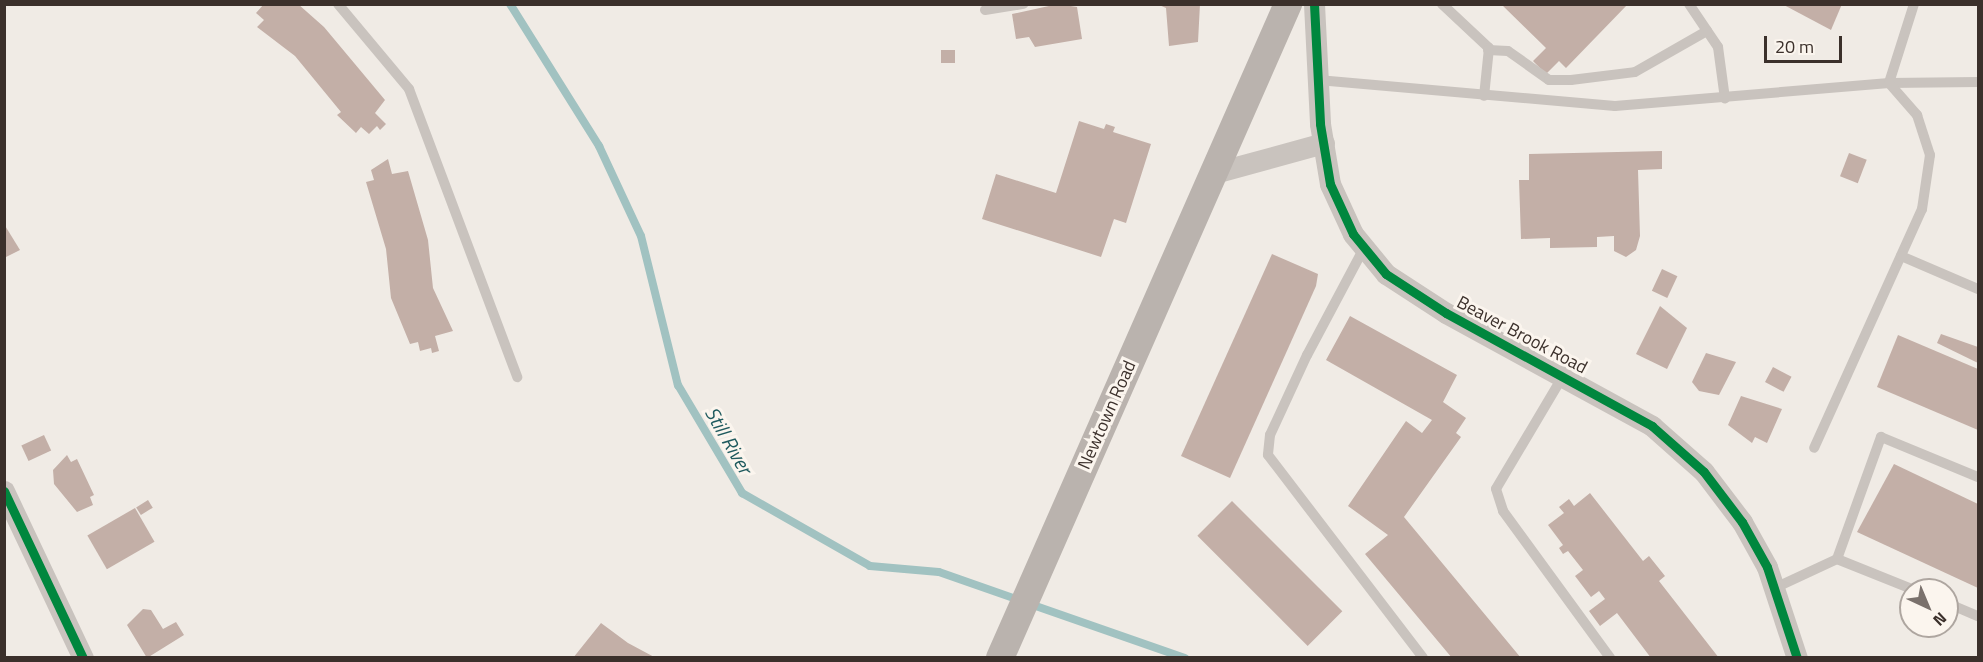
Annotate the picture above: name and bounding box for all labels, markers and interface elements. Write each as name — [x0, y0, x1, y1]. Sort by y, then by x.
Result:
scale bar — [1767, 24, 1845, 62]
text: 20 m — [1775, 33, 1814, 60]
street label: Beaver Brook Road — [1453, 292, 1591, 378]
street label: Newtown Road — [1073, 357, 1141, 473]
water label: Still River — [700, 402, 758, 478]
north arrow — [1899, 578, 1959, 638]
text: N — [1928, 607, 1952, 632]

